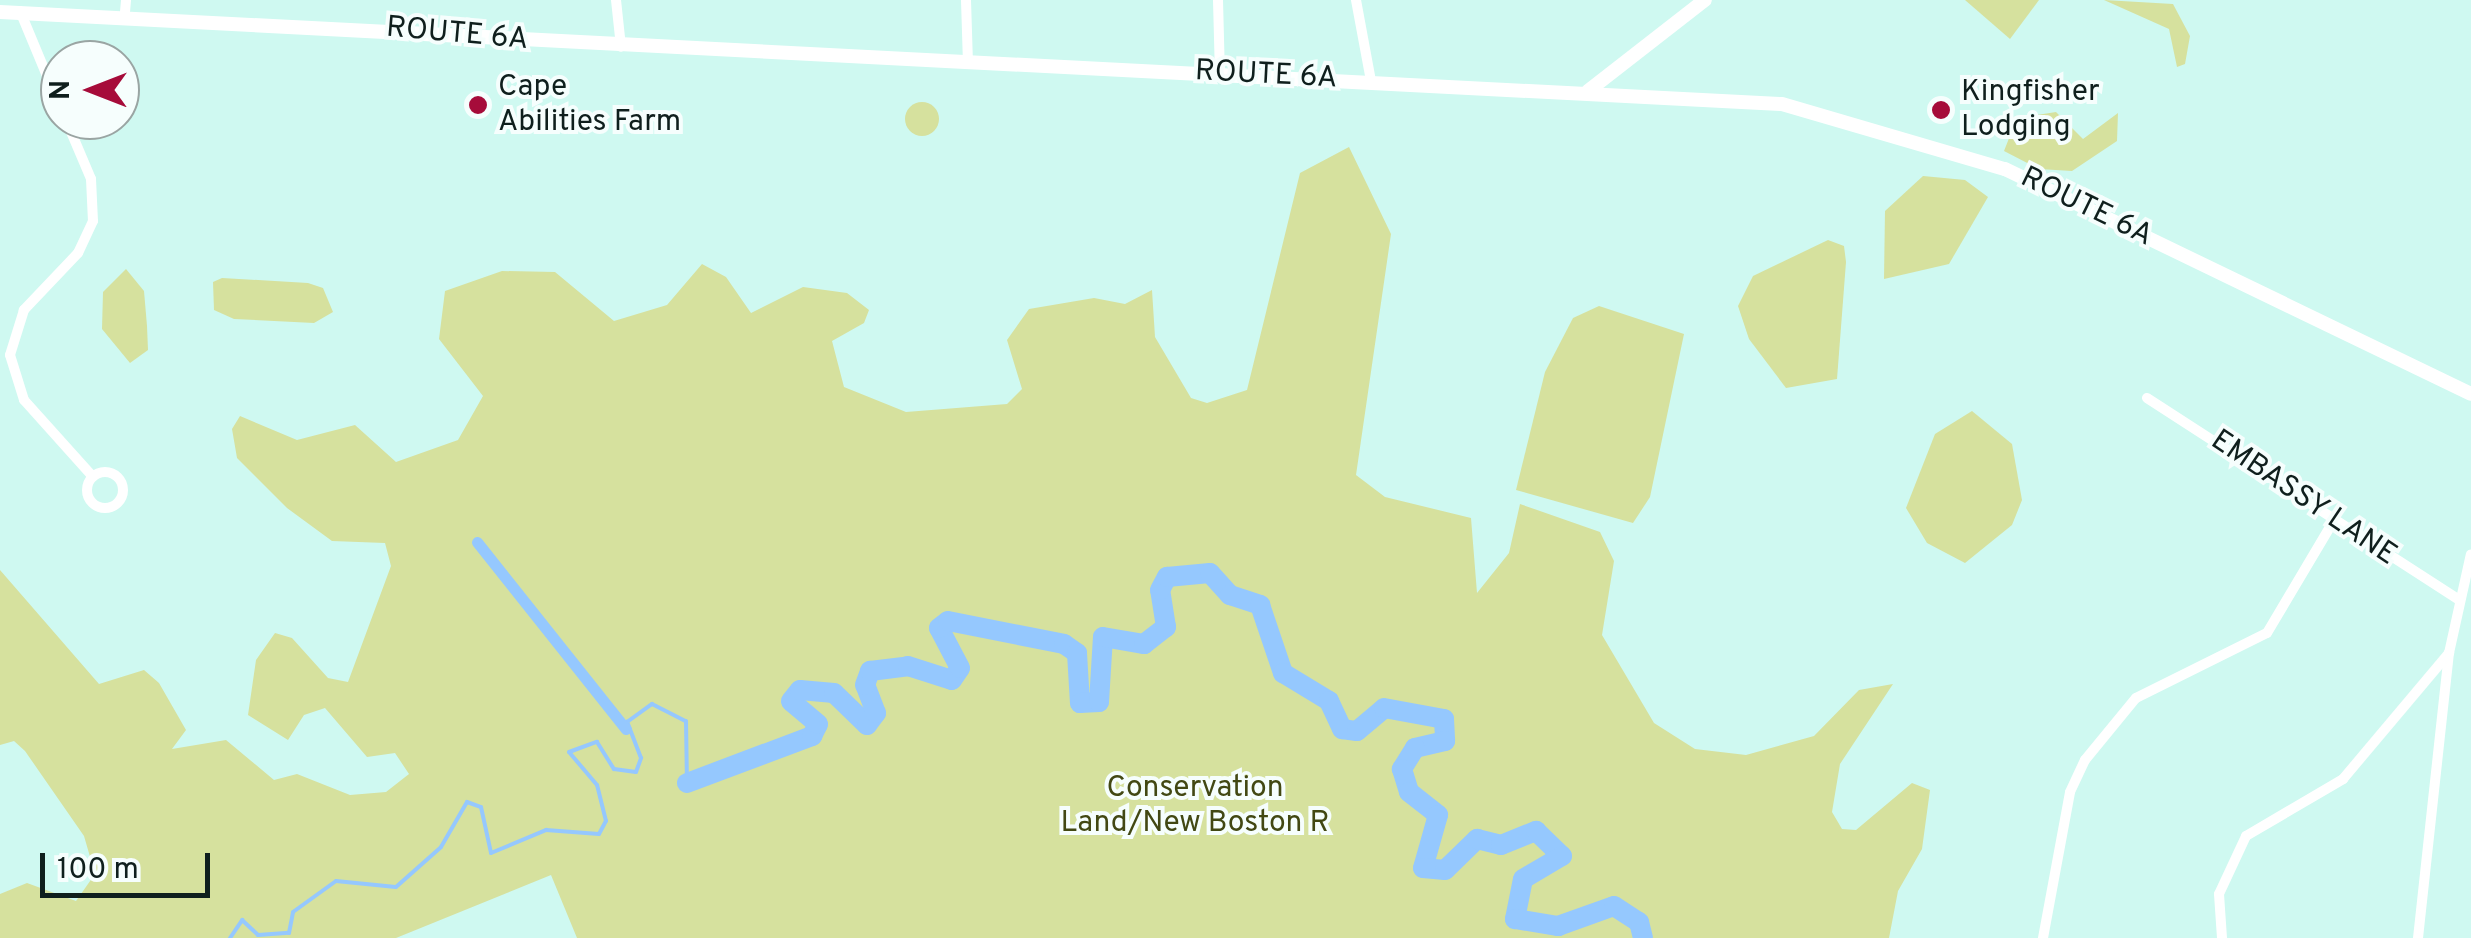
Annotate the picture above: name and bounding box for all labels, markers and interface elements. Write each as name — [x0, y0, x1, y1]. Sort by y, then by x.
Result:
street label: ROUTE 6A — [384, 11, 530, 59]
north arrow — [40, 40, 140, 140]
street label: ROUTE 6A — [1194, 54, 1338, 98]
place label: Cape Abilities Farm — [498, 70, 681, 140]
place label: Kingfisher Lodging — [1961, 75, 2100, 146]
text: N — [44, 80, 80, 100]
marker: Cape Abilities Farm — [467, 94, 489, 116]
marker: Kingfisher Lodging — [1930, 99, 1952, 121]
street label: ROUTE 6A — [2014, 161, 2158, 255]
street label: EMBASSY LANE — [2203, 423, 2403, 575]
park label: Conservation Land/New Boston R — [1060, 771, 1330, 842]
scale bar — [45, 833, 215, 895]
text: 100 m — [57, 852, 139, 889]

